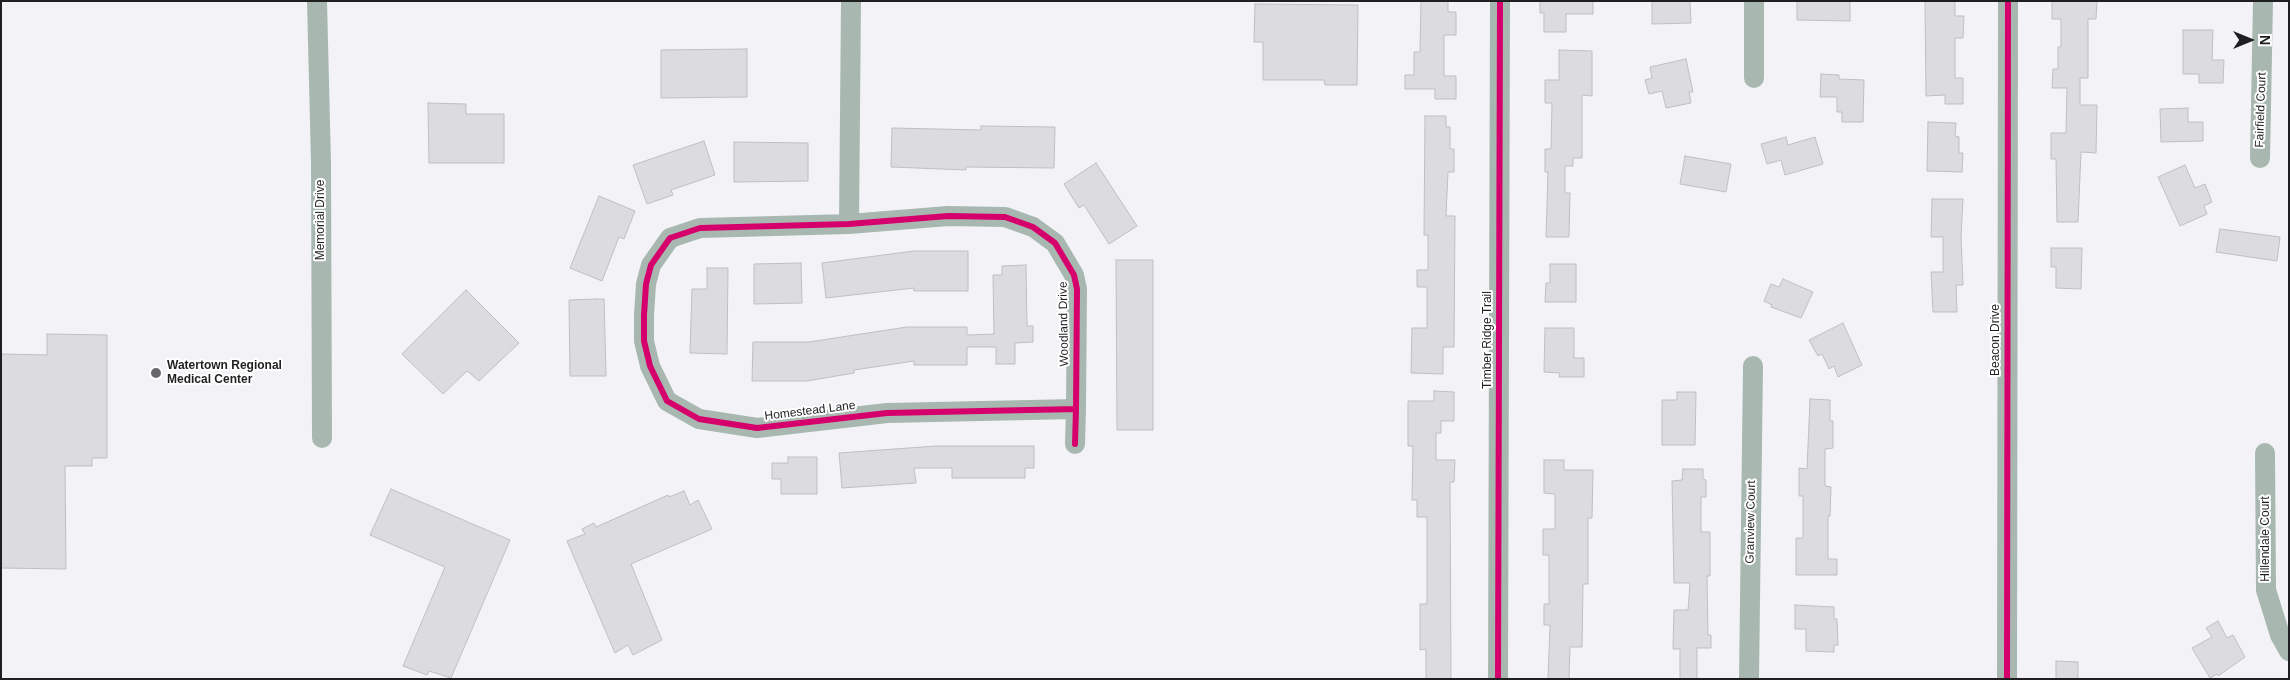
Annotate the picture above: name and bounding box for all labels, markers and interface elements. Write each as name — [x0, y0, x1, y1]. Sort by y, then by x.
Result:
north arrow — [2225, 15, 2275, 65]
text: N — [2257, 35, 2273, 45]
street label: Fairfield Court — [2252, 72, 2270, 148]
street label: Memorial Drive — [314, 180, 328, 260]
street label: Woodland Drive — [1056, 281, 1072, 367]
street label: Timber Ridge Trail — [1481, 291, 1495, 389]
street label: Beacon Drive — [1989, 304, 2003, 376]
place label: Watertown Regional Medical Center — [167, 359, 282, 387]
marker: Watertown Regional Medical Center — [149, 366, 163, 380]
street label: Homestead Lane — [764, 398, 856, 424]
street label: Granview Court — [1743, 480, 1759, 564]
street label: Hillendale Court — [2259, 496, 2273, 582]

